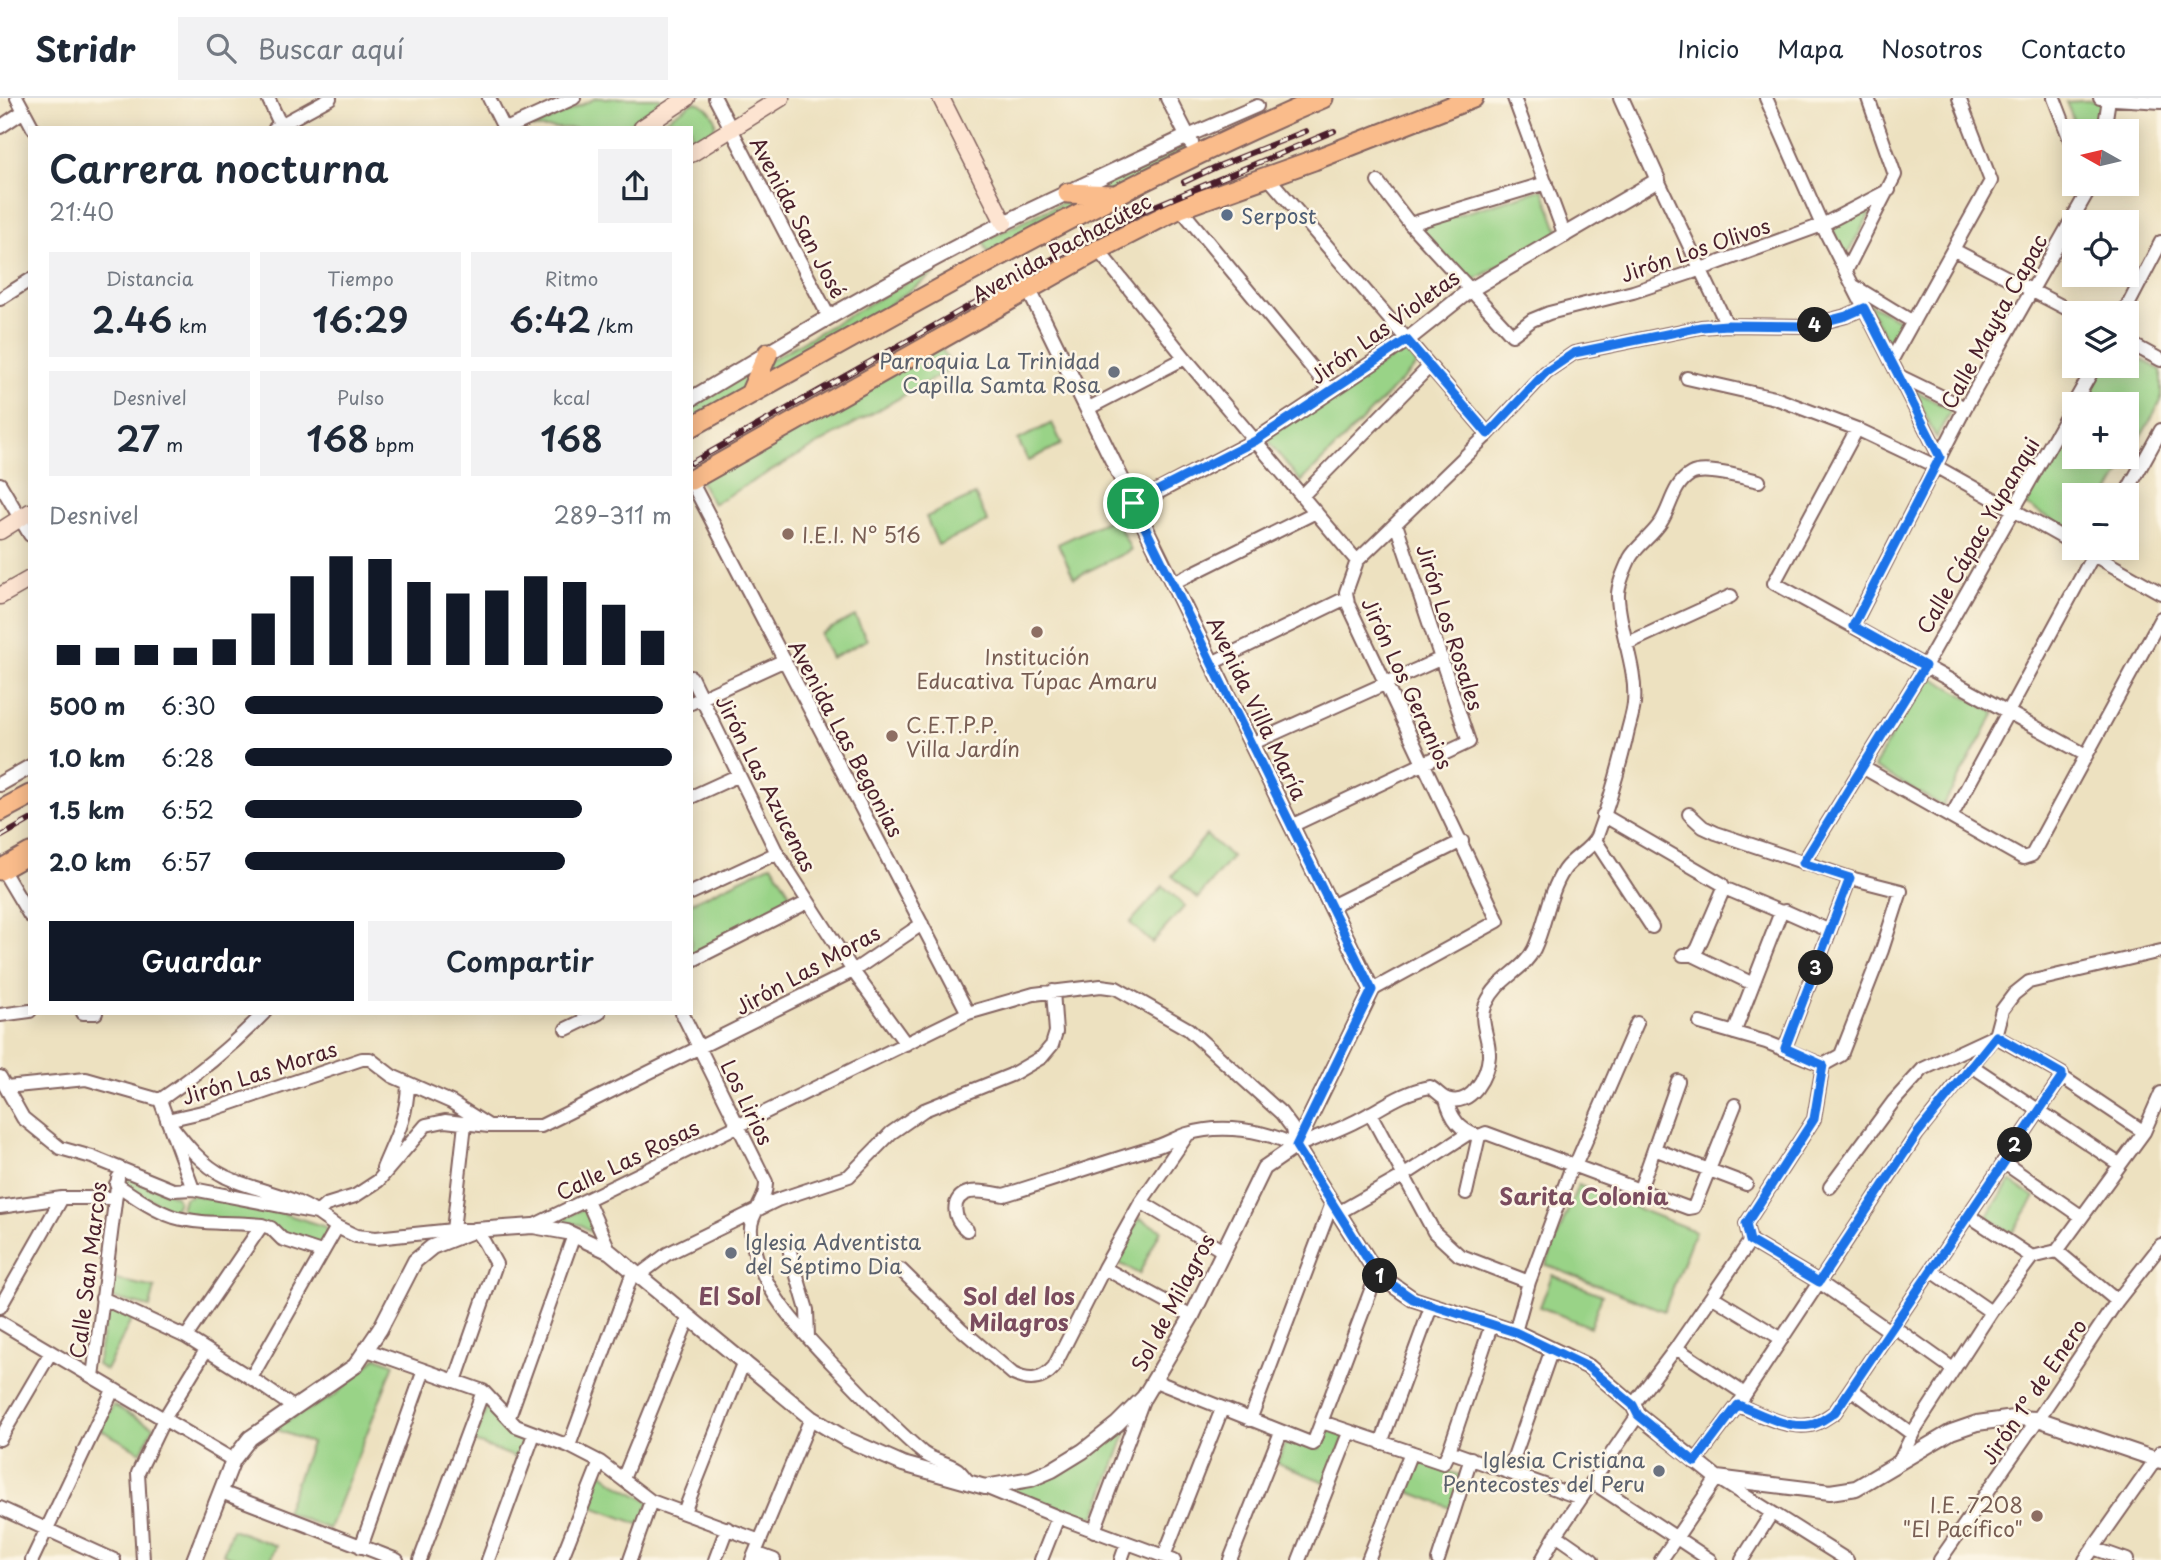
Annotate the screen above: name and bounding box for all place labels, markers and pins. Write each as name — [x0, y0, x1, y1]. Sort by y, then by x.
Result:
place label: Serpost — [1241, 199, 1316, 231]
marker: Serpost — [1219, 207, 1235, 223]
pin: 4 — [1798, 308, 1832, 342]
place label: Parroquia La Trinidad Capilla Samta Rosa — [879, 344, 1100, 400]
marker: Parroquia La Trinidad Capilla Samta Rosa — [1106, 364, 1122, 380]
pin — [1103, 473, 1163, 533]
place label: I.E.I. N° 516 — [802, 518, 921, 550]
marker: I.E.I. N° 516 — [780, 526, 796, 542]
marker: Institución Educativa Túpac Amaru — [1029, 624, 1045, 640]
place label: Institución Educativa Túpac Amaru — [917, 640, 1157, 696]
place label: C.E.T.P.P. Villa Jardín — [906, 708, 1020, 764]
marker: C.E.T.P.P. Villa Jardín — [884, 728, 900, 744]
pin: 3 — [1798, 950, 1834, 986]
pin: 2 — [1997, 1128, 2032, 1162]
place label: Iglesia Adventista del Séptimo Dia — [745, 1225, 921, 1281]
marker: Iglesia Adventista del Séptimo Dia — [723, 1245, 739, 1261]
pin: 1 — [1362, 1258, 1398, 1294]
place label: Iglesia Cristiana Pentecostes del Peru — [1442, 1443, 1646, 1499]
marker: Iglesia Cristiana Pentecostes del Peru — [1651, 1463, 1667, 1479]
place label: I.E. 7208 "El Pacífico" — [1902, 1488, 2023, 1544]
marker: I.E. 7208 "El Pacífico" — [2029, 1508, 2045, 1524]

